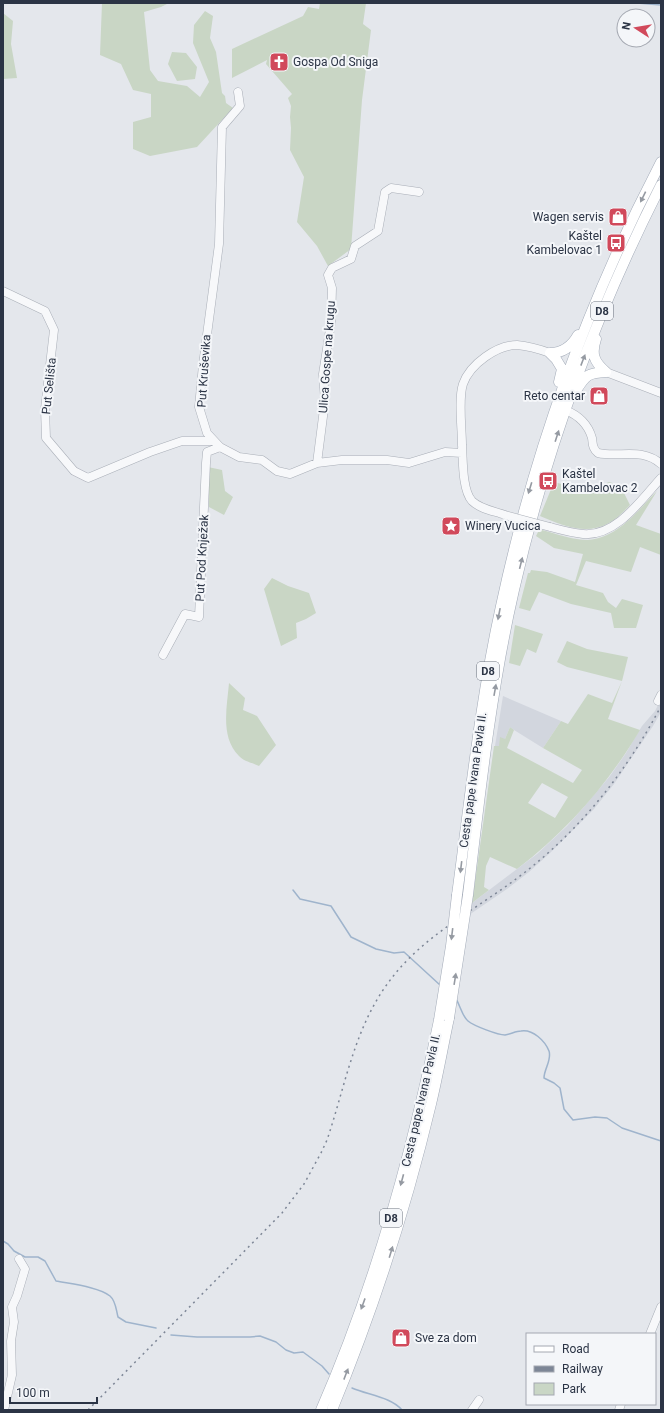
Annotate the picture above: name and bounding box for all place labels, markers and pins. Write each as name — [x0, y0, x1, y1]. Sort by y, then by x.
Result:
church icon: Gospa Od Sniga — [268, 51, 290, 73]
place label: Gospa Od Sniga — [293, 55, 378, 69]
shop icon: Wagen servis — [607, 206, 629, 228]
place label: Wagen servis — [533, 210, 604, 224]
place label: Kaštel Kambelovac 1 — [526, 229, 602, 257]
bus stop icon: Kaštel Kambelovac 1 — [605, 232, 627, 254]
shop icon: Reto centar — [588, 385, 610, 407]
place label: Reto centar — [524, 389, 585, 403]
place label: Kaštel Kambelovac 2 — [562, 467, 638, 495]
bus stop icon: Kaštel Kambelovac 2 — [537, 470, 559, 492]
place icon: Winery Vucica — [440, 515, 462, 537]
place label: Winery Vucica — [465, 519, 540, 533]
shop icon: Sve za dom — [390, 1327, 412, 1349]
place label: Sve za dom — [415, 1331, 477, 1345]

